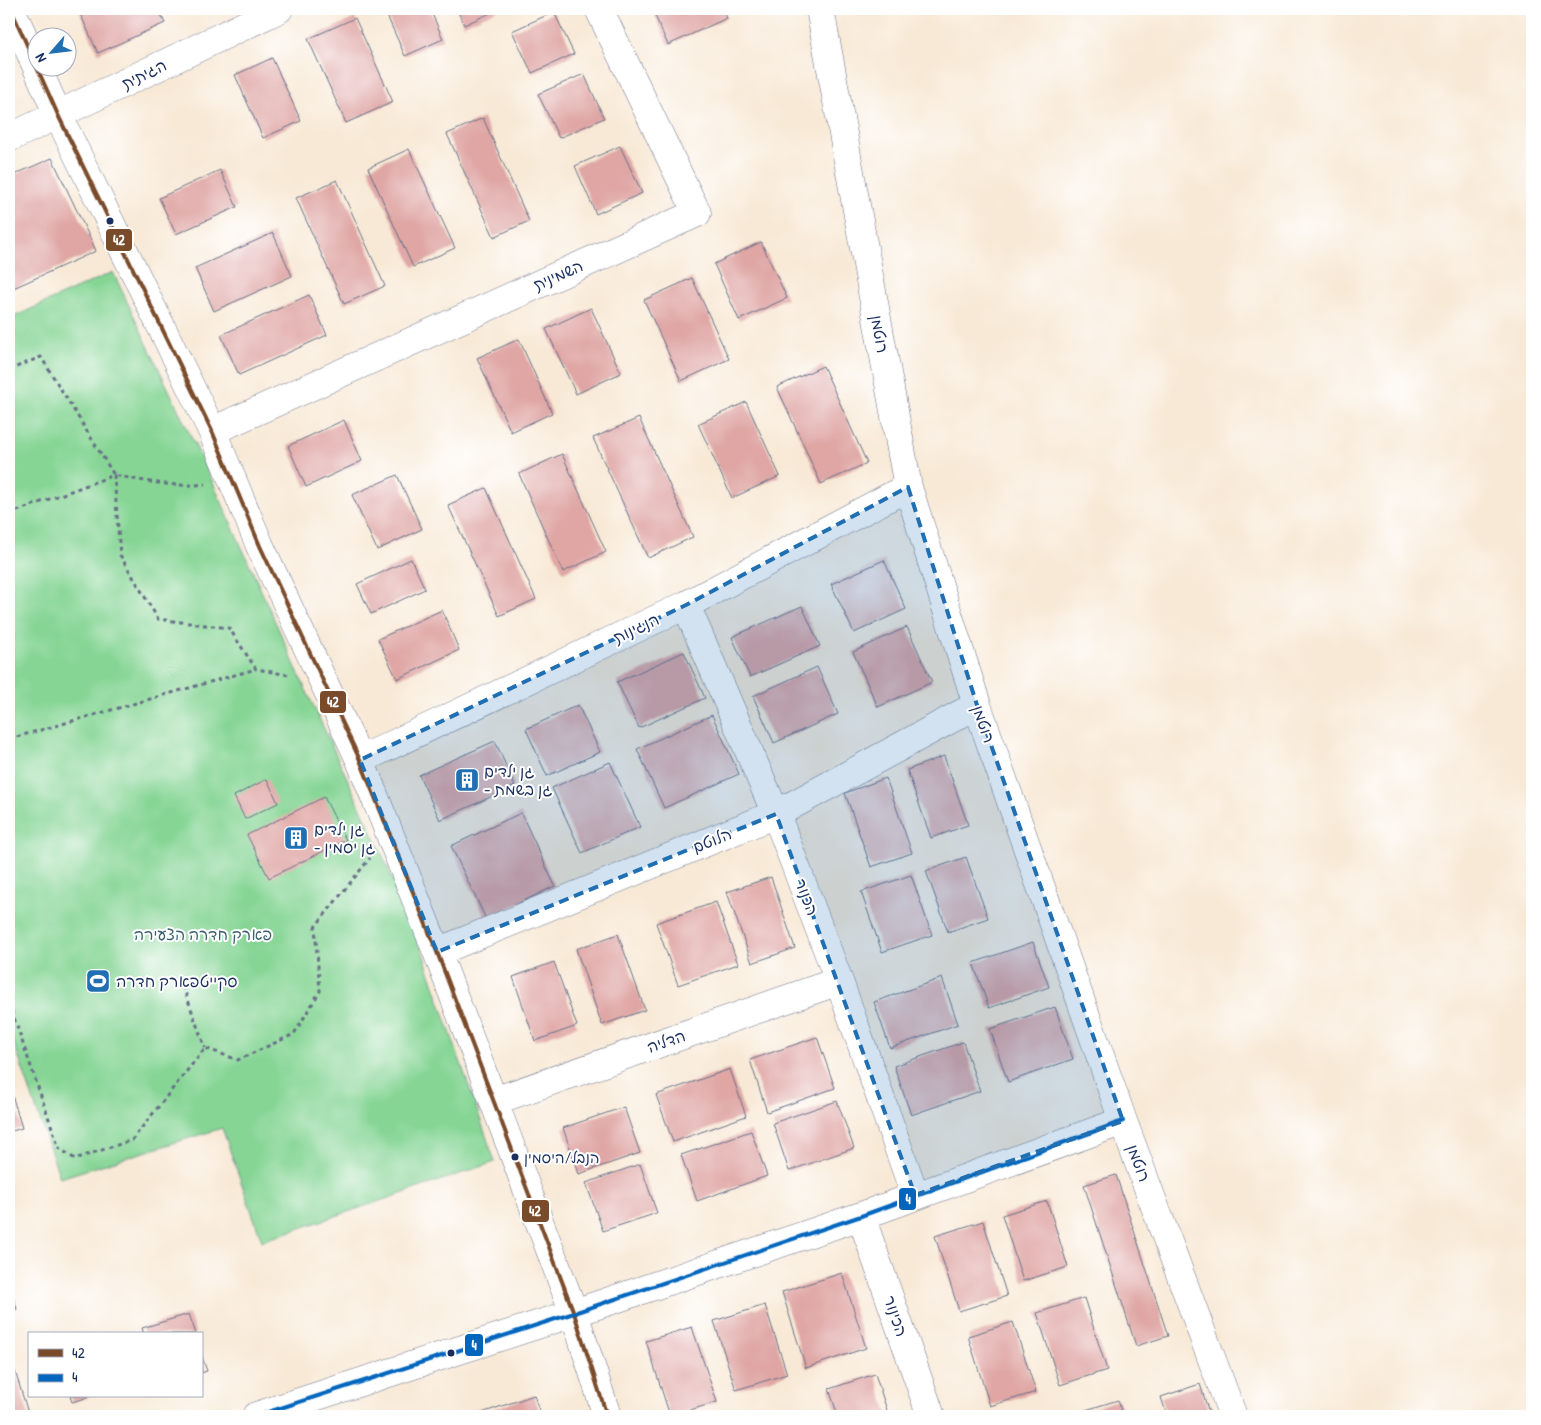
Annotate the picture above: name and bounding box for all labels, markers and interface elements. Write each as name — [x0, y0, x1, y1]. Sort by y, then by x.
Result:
north arrow — [28, 28, 78, 78]
text: N — [30, 50, 50, 66]
street label: הגיתית — [118, 54, 170, 94]
unlabelled marker — [105, 216, 115, 226]
line badge: 42 — [105, 228, 133, 252]
text: 42 — [113, 230, 125, 249]
street label: השמינית — [530, 254, 586, 296]
street label: רוטמן — [866, 313, 894, 355]
street label: הנגינות — [609, 608, 663, 648]
line badge: 42 — [319, 690, 347, 714]
text: 42 — [327, 692, 339, 711]
street label: רוטמן — [967, 702, 1001, 746]
place label: גן ילדים - גן בשמת — [484, 760, 552, 800]
building icon: גן ילדים - גן בשמת — [454, 767, 480, 793]
place label: גן ילדים - גן יסמין — [314, 818, 375, 858]
street label: הלוטם — [689, 822, 735, 858]
building icon: גן ילדים - גן יסמין — [283, 825, 309, 851]
street label: הכנור — [790, 875, 824, 919]
park label: פארק חדרה הצעירה — [134, 923, 272, 945]
sports icon: סקייטפארק חדרה — [85, 968, 111, 994]
place label: סקייטפארק חדרה — [116, 970, 238, 992]
street label: הדליה — [644, 1024, 688, 1058]
street label: רוטמן — [1122, 1141, 1156, 1185]
place label: הנבל/היסמין — [524, 1147, 600, 1168]
marker: הנבל/היסמין — [510, 1152, 520, 1162]
line badge: 4 — [898, 1187, 917, 1211]
text: 4 — [905, 1189, 911, 1208]
line badge: 42 — [521, 1199, 550, 1223]
text: 42 — [529, 1201, 541, 1220]
street label: הכינור — [879, 1293, 913, 1339]
legend — [28, 1332, 202, 1398]
line badge: 4 — [464, 1333, 484, 1357]
text: 4 — [471, 1335, 477, 1354]
text: 42 — [72, 1342, 85, 1363]
unlabelled marker — [446, 1348, 456, 1358]
text: 4 — [72, 1366, 78, 1387]

